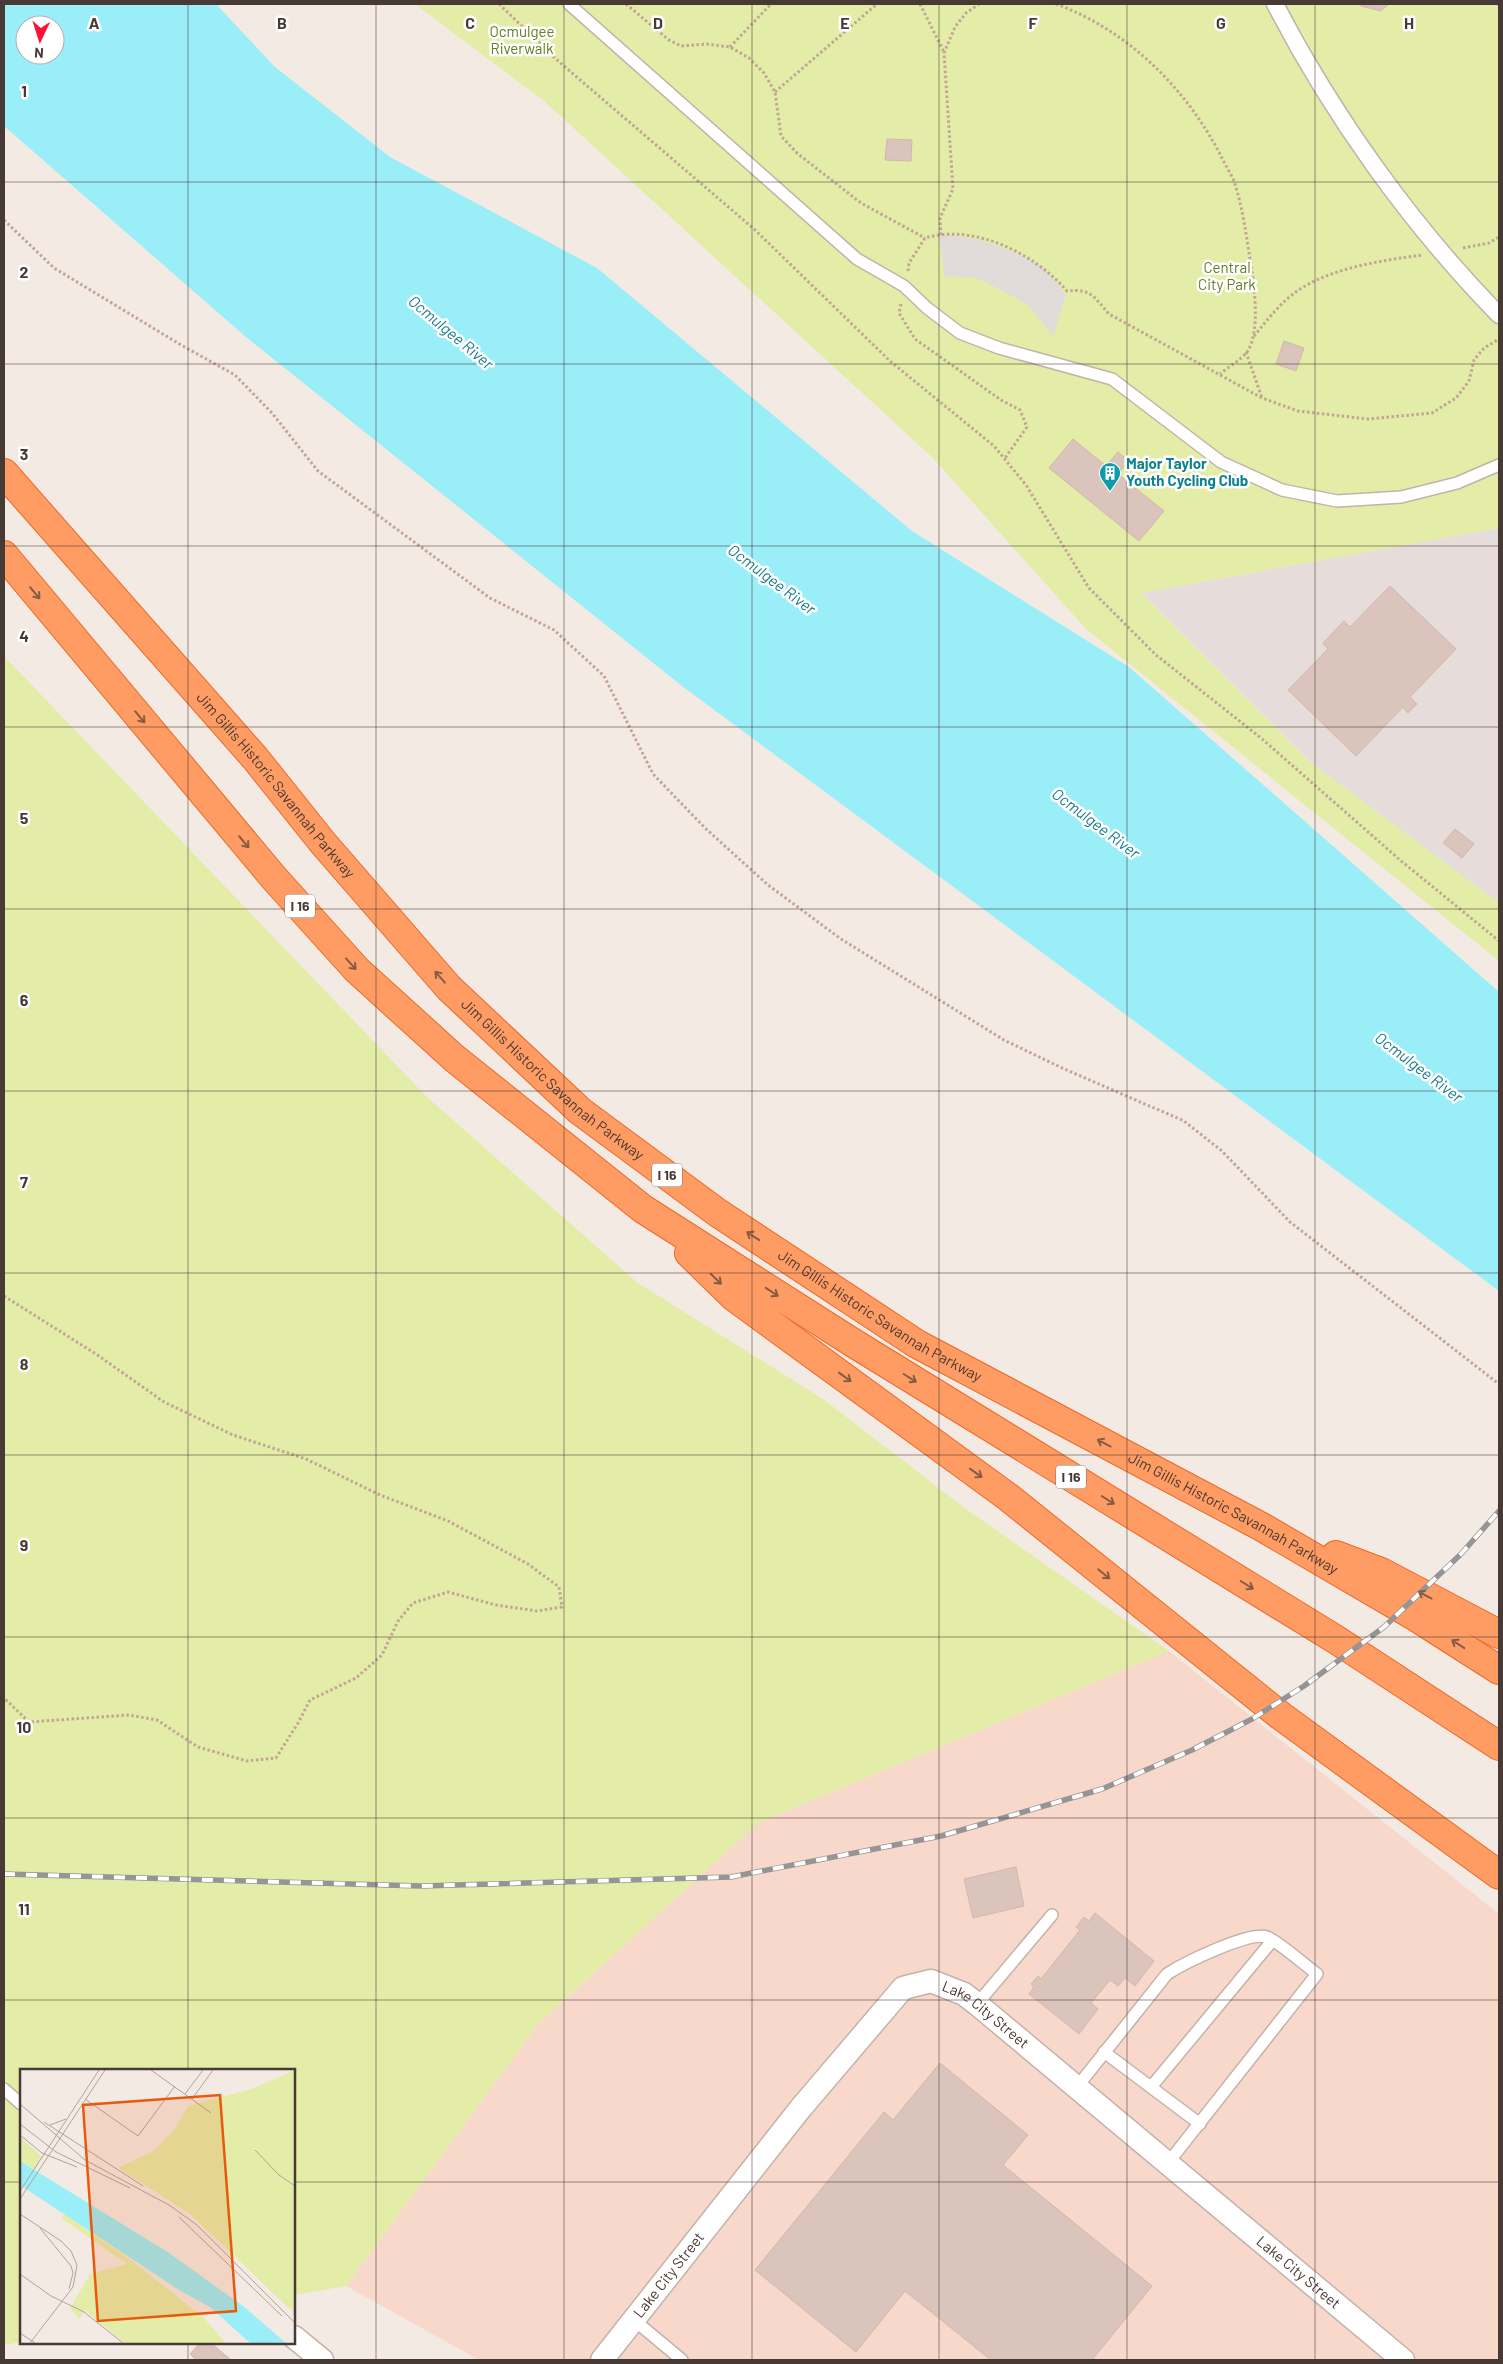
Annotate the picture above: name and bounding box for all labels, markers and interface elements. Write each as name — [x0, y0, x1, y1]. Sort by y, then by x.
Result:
text: A — [89, 13, 100, 32]
text: B — [277, 13, 287, 32]
text: C — [465, 13, 475, 32]
text: D — [653, 13, 663, 32]
text: E — [840, 13, 850, 32]
text: F — [1029, 13, 1038, 32]
text: G — [1216, 13, 1226, 32]
text: H — [1404, 13, 1414, 32]
north arrow — [15, 15, 65, 65]
park label: Ocmulgee Riverwalk — [489, 22, 555, 57]
text: N — [34, 45, 44, 62]
text: 1 — [21, 81, 27, 100]
park label: Central City Park — [1198, 258, 1256, 293]
text: 2 — [20, 262, 29, 281]
water label: Ocmulgee River — [405, 291, 499, 373]
text: 3 — [20, 444, 28, 463]
place label: Major Taylor Youth Cycling Club — [1126, 454, 1248, 489]
building icon: Major Taylor Youth Cycling Club — [1098, 461, 1122, 492]
water label: Ocmulgee River — [725, 539, 821, 619]
one-way arrow — [29, 586, 40, 599]
text: 4 — [19, 626, 29, 645]
street label: Jim Gillis Historic Savannah Parkway — [193, 688, 359, 881]
one-way arrow — [134, 711, 145, 724]
water label: Ocmulgee River — [1049, 783, 1145, 863]
text: 5 — [20, 808, 29, 827]
one-way arrow — [238, 835, 250, 848]
road number: I 16 — [285, 894, 315, 918]
one-way arrow — [345, 957, 357, 970]
one-way arrow — [435, 971, 446, 984]
text: 6 — [20, 990, 29, 1009]
street label: Jim Gillis Historic Savannah Parkway — [458, 994, 648, 1163]
water label: Ocmulgee River — [1372, 1027, 1468, 1107]
road number: I 16 — [652, 1164, 682, 1186]
text: 7 — [20, 1172, 28, 1191]
one-way arrow — [746, 1231, 760, 1241]
street label: Jim Gillis Historic Savannah Parkway — [775, 1245, 986, 1385]
one-way arrow — [709, 1273, 722, 1285]
one-way arrow — [765, 1287, 779, 1297]
text: 8 — [20, 1354, 29, 1373]
one-way arrow — [838, 1372, 852, 1382]
one-way arrow — [903, 1373, 917, 1383]
one-way arrow — [1096, 1438, 1111, 1448]
street label: Jim Gillis Historic Savannah Parkway — [1126, 1448, 1342, 1578]
road number: I 16 — [1056, 1465, 1086, 1488]
one-way arrow — [969, 1468, 983, 1478]
one-way arrow — [1101, 1495, 1115, 1505]
text: 9 — [20, 1535, 28, 1554]
one-way arrow — [1097, 1568, 1110, 1579]
one-way arrow — [1239, 1580, 1253, 1590]
one-way arrow — [1418, 1590, 1433, 1599]
one-way arrow — [1451, 1639, 1465, 1649]
text: 10 — [17, 1717, 31, 1736]
text: 11 — [18, 1899, 30, 1918]
street label: Lake City Street — [940, 1976, 1033, 2052]
inset map — [20, 2069, 295, 2344]
street label: Lake City Street — [629, 2228, 707, 2321]
street label: Lake City Street — [1253, 2232, 1344, 2312]

